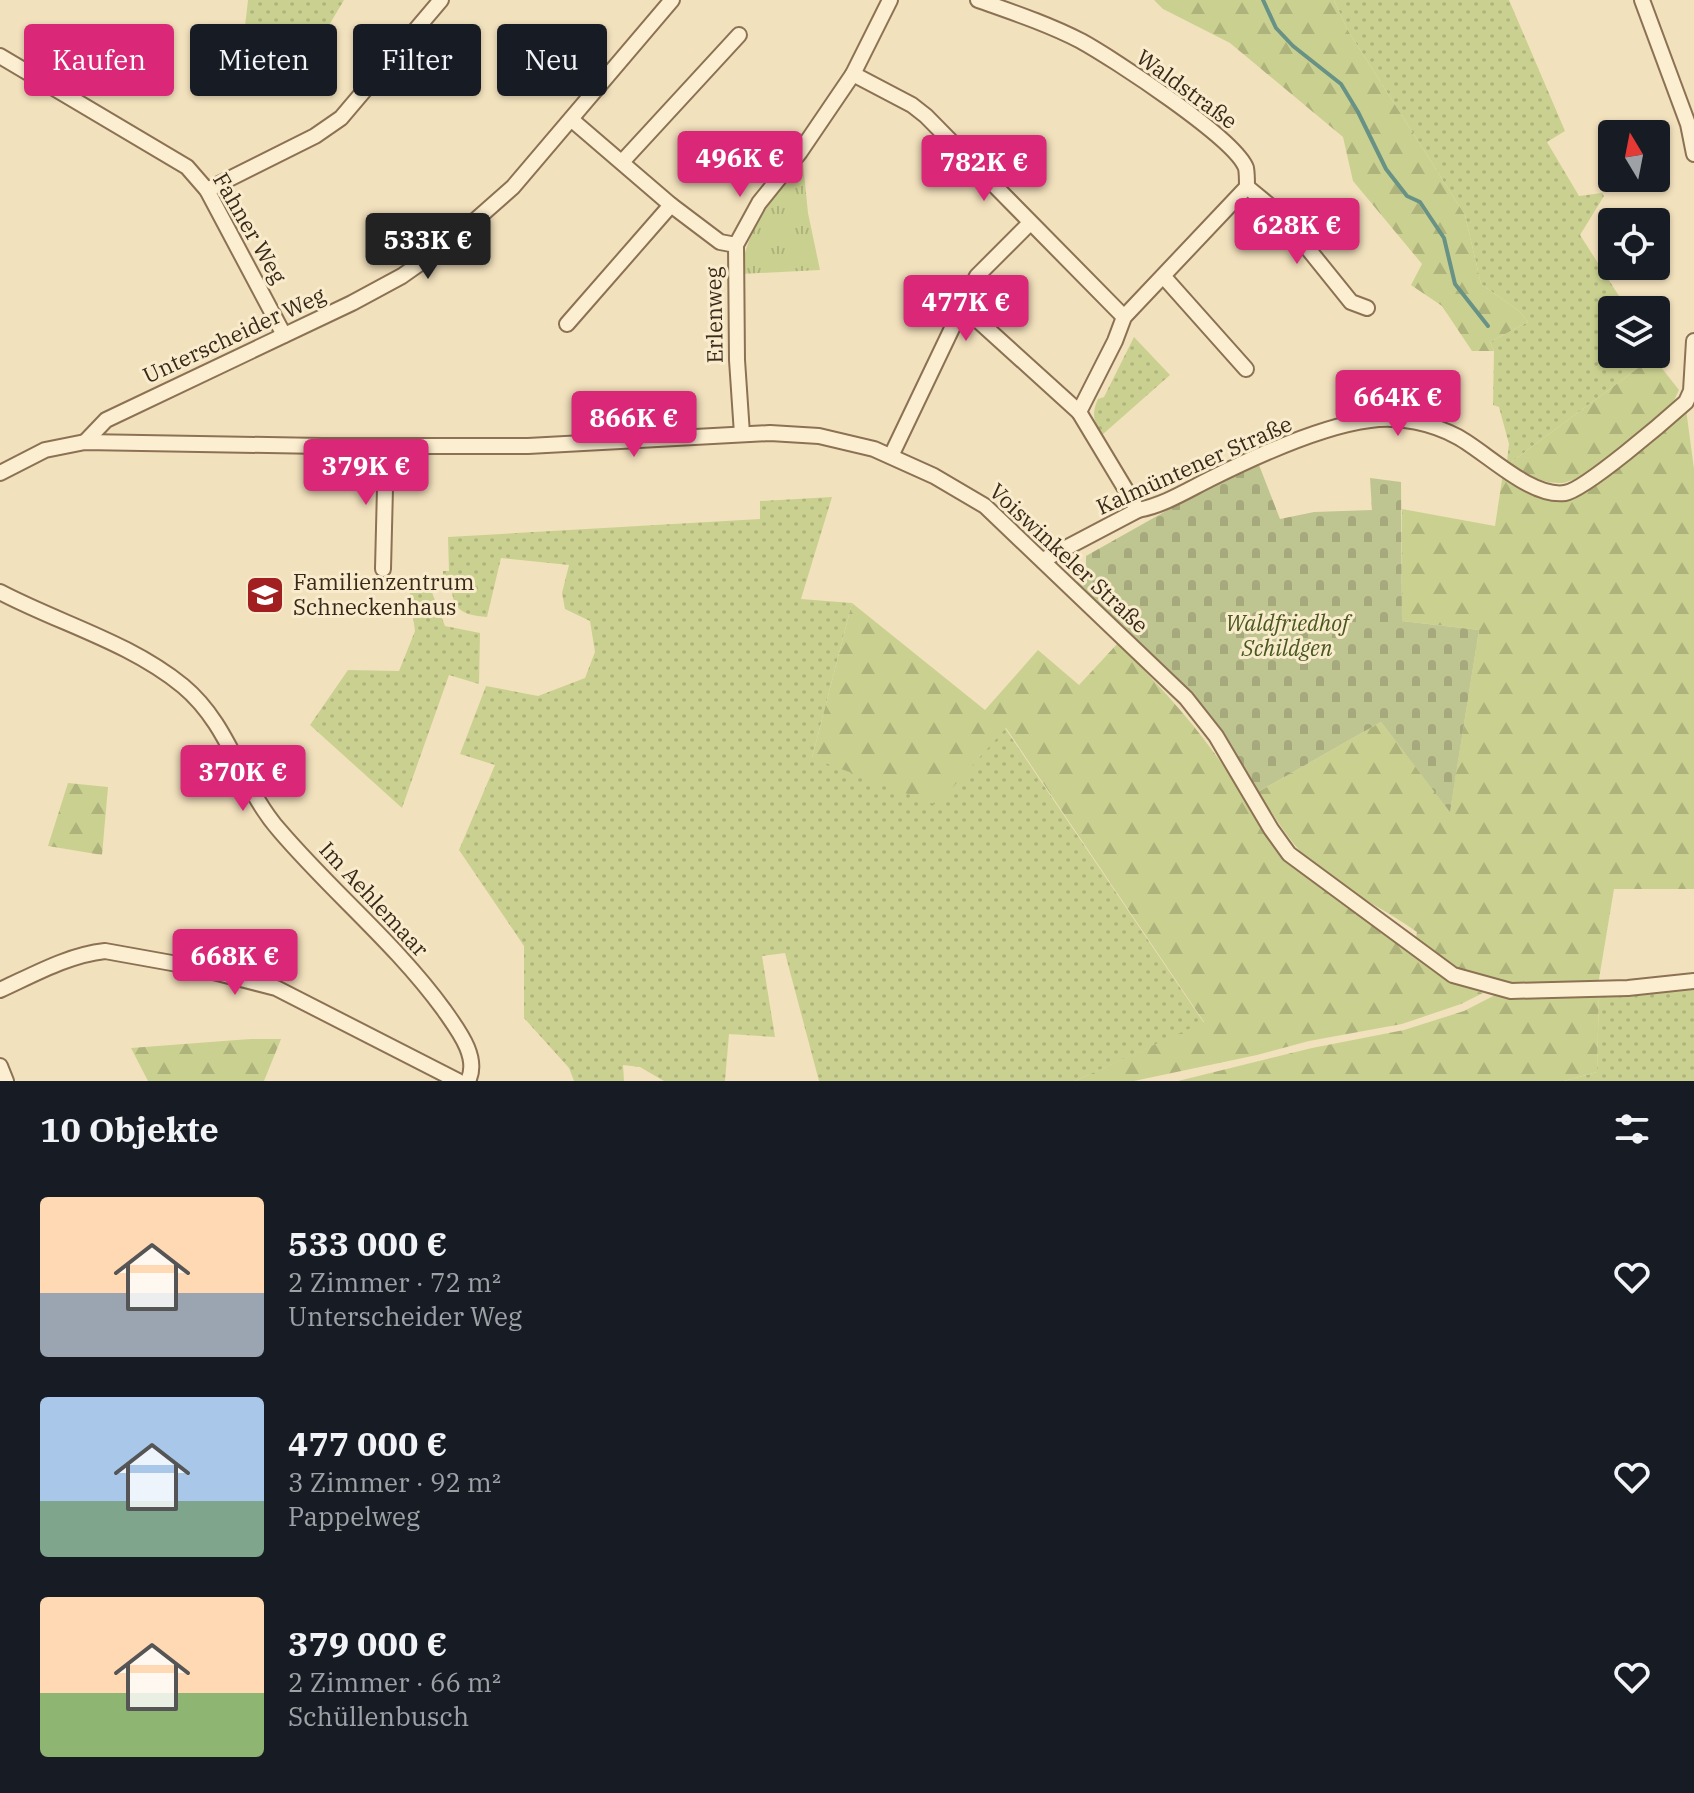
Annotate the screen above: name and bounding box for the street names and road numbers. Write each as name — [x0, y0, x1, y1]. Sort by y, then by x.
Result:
street label: Waldstraße — [1131, 42, 1244, 135]
street label: Fahner Weg — [207, 167, 294, 288]
street label: Erlenweg — [698, 266, 729, 364]
street label: Unterscheider Weg — [138, 280, 330, 390]
street label: Kalmüntener Straße — [1091, 408, 1296, 521]
street label: Voiswinkeler Straße — [984, 476, 1155, 639]
street label: Im Aehlemaar — [314, 835, 435, 963]

